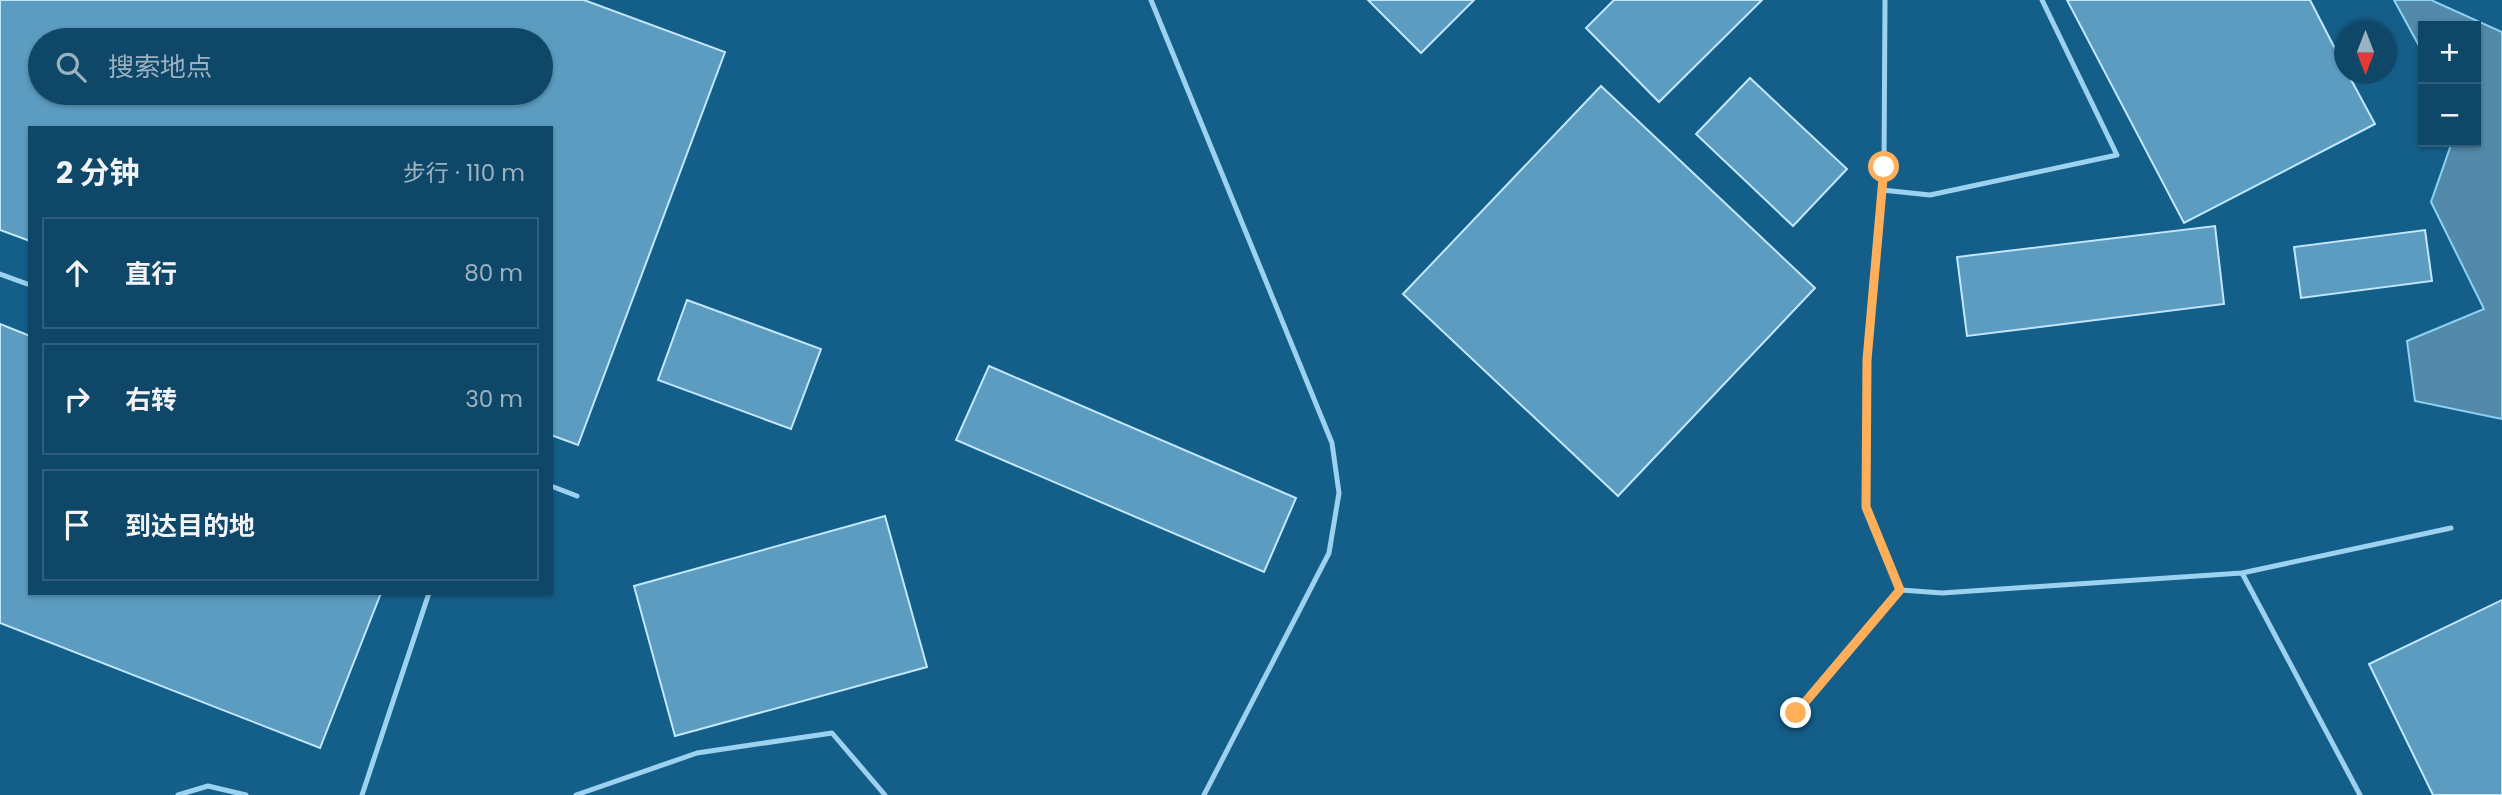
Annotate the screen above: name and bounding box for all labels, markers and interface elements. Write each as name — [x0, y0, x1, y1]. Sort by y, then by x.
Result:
north arrow — [2334, 21, 2397, 84]
map controls — [2418, 21, 2481, 147]
button: + — [2418, 21, 2481, 84]
search box — [28, 28, 553, 105]
icon: search — [52, 48, 90, 86]
text: 搜索地点 — [108, 49, 212, 85]
button: − — [2418, 84, 2481, 147]
text: 2 分钟 — [56, 151, 140, 194]
route start — [1868, 151, 1899, 182]
text: 步行 · 110 m — [403, 157, 525, 189]
icon: ahead — [58, 254, 96, 292]
text: 直行 — [125, 256, 177, 292]
text: 80 m — [464, 257, 523, 289]
icon: right — [58, 380, 96, 418]
text: 右转 — [125, 382, 177, 418]
text: 30 m — [465, 383, 523, 415]
icon: arrive — [58, 506, 96, 544]
text: 到达目的地 — [125, 508, 255, 544]
route end — [1780, 697, 1811, 728]

